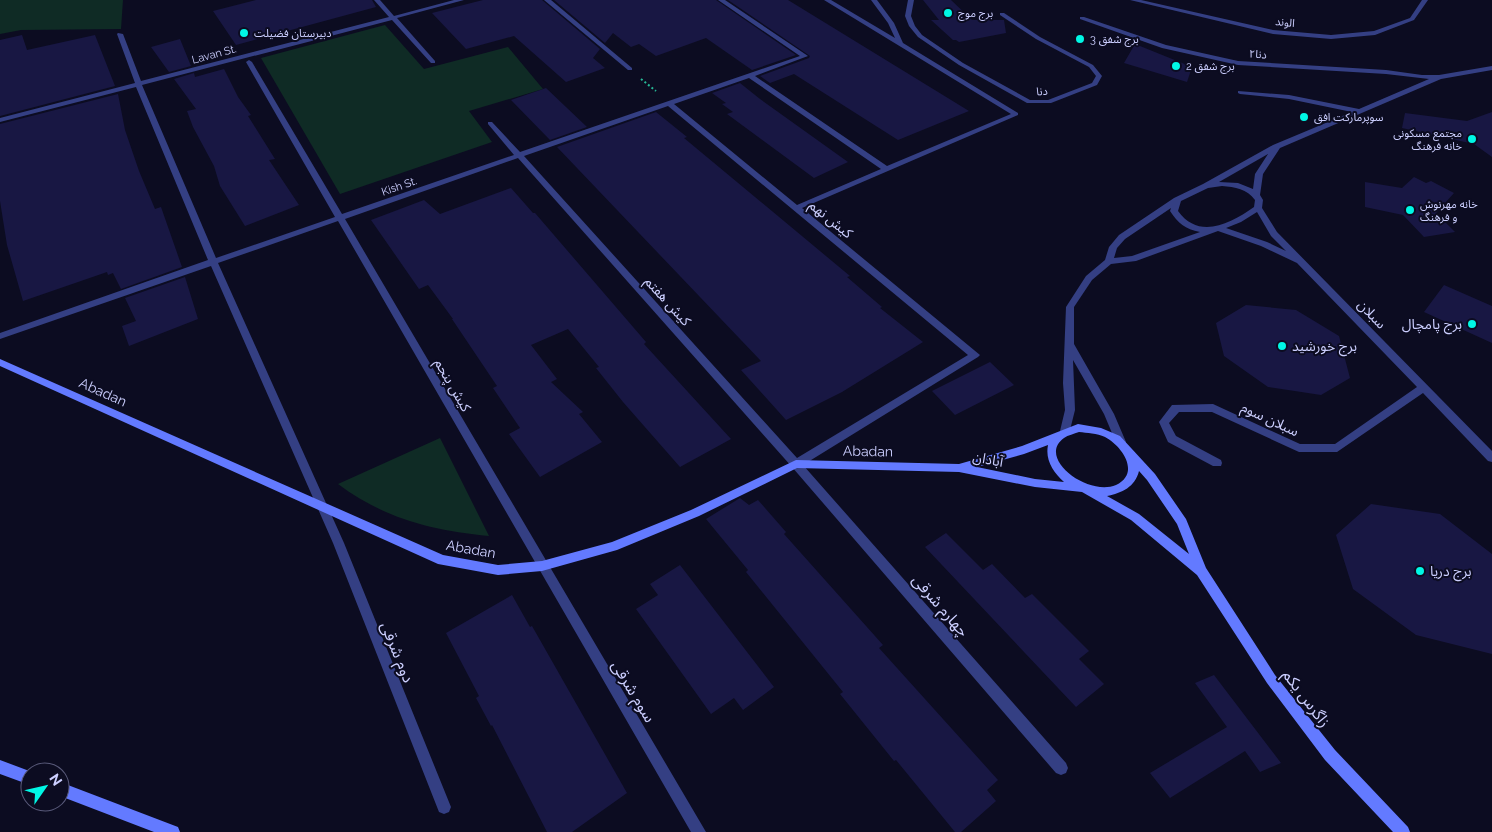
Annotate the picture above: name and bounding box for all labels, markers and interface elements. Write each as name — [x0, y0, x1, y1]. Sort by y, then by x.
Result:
marker: برج موج — [942, 7, 954, 19]
place label: برج موج — [958, 7, 993, 21]
street label: الوند — [1275, 15, 1295, 30]
marker: دبیرستان فضیلت — [238, 27, 250, 39]
place label: دبیرستان فضیلت — [254, 27, 331, 40]
marker: برج شفق 3 — [1074, 33, 1086, 45]
place label: برج شفق 3 — [1090, 33, 1139, 47]
street label: Lavan St. — [190, 42, 238, 67]
street label: دنا۲ — [1249, 47, 1267, 62]
marker: برج شفق 2 — [1170, 60, 1182, 72]
place label: برج شفق 2 — [1186, 60, 1235, 74]
street label: دنا — [1036, 85, 1048, 98]
marker: سوپرمارکت افق — [1298, 111, 1310, 123]
place label: سوپرمارکت افق — [1314, 111, 1384, 125]
place label: مجتمع مسکونی خانه فرهنگ — [1393, 127, 1463, 153]
marker: مجتمع مسکونی خانه فرهنگ — [1466, 133, 1478, 145]
street label: Kish St. — [380, 174, 418, 199]
street label: کیش نهم — [804, 197, 856, 244]
place label: خانه مهرنوش و فرهنگ — [1420, 198, 1478, 224]
marker: خانه مهرنوش و فرهنگ — [1404, 204, 1416, 216]
street label: کیش هفتم — [640, 273, 694, 331]
street label: سبلان — [1354, 296, 1389, 332]
place label: برج پامچال — [1402, 316, 1462, 335]
marker: برج پامچال — [1466, 318, 1478, 330]
place label: برج خورشید — [1292, 338, 1357, 357]
marker: برج خورشید — [1276, 340, 1288, 352]
street label: کیش پنجم — [429, 356, 475, 416]
street label: Abadan — [77, 374, 129, 410]
street label: سبلان سوم — [1237, 399, 1301, 442]
street label: Abadan — [843, 443, 893, 459]
street label: آبادان — [971, 448, 1006, 471]
street label: Abadan — [445, 537, 497, 561]
place label: برج دریا — [1430, 563, 1472, 582]
marker: برج دریا — [1414, 565, 1426, 577]
street label: چهارم شرقی — [906, 570, 973, 642]
street label: دوم شرقی — [374, 619, 418, 687]
street label: سوم شرقی — [605, 657, 660, 727]
street label: زاگرس یکم — [1276, 666, 1334, 733]
north arrow — [20, 762, 70, 812]
text: N — [46, 771, 65, 789]

